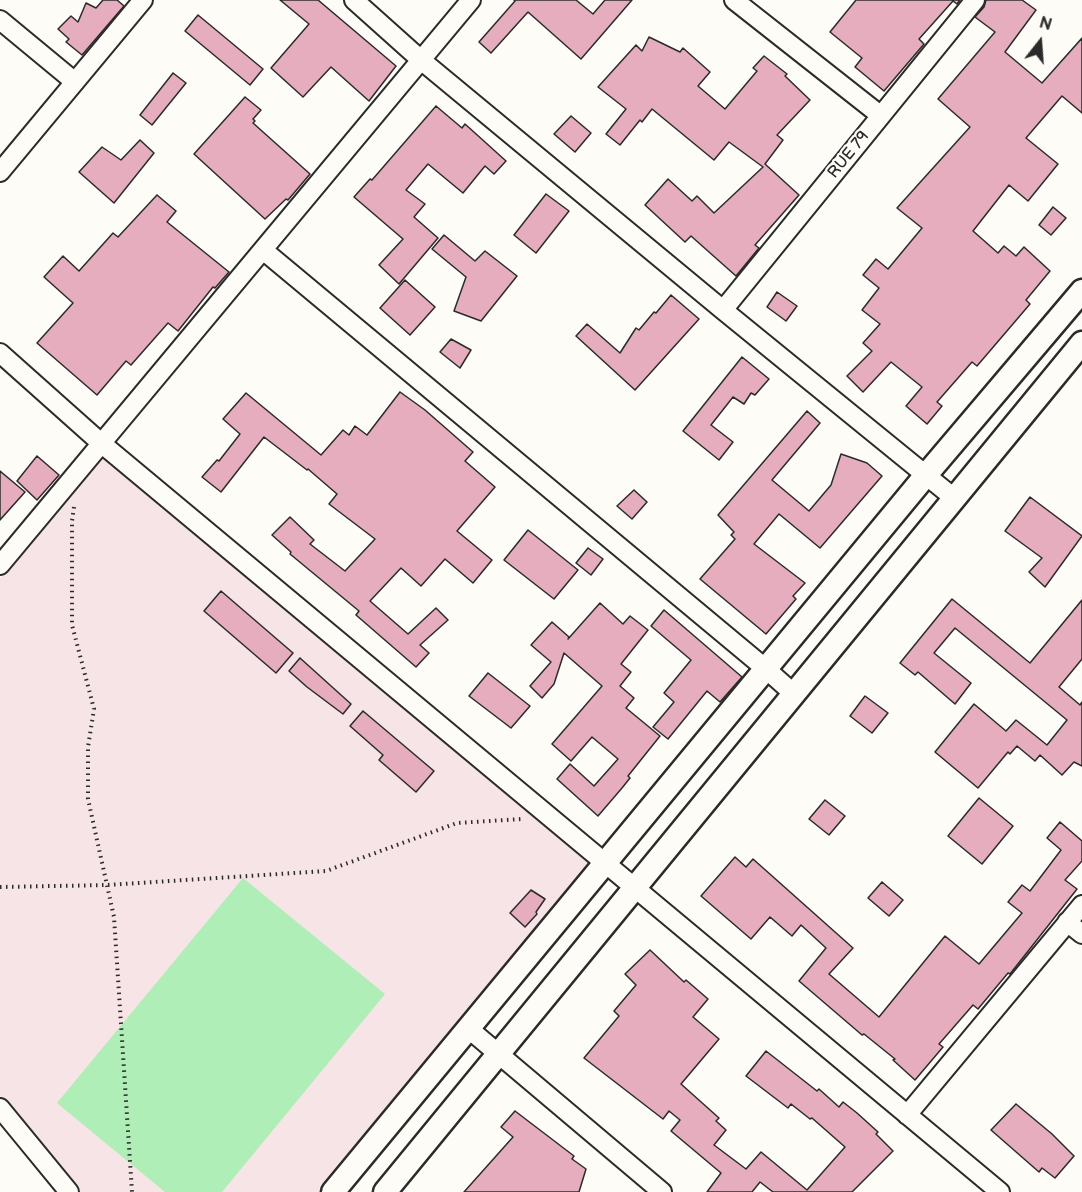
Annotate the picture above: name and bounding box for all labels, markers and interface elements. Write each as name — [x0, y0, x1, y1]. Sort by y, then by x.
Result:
north arrow — [1010, 12, 1070, 72]
text: N — [1037, 13, 1054, 35]
street label: RUE 79 — [824, 128, 874, 182]

